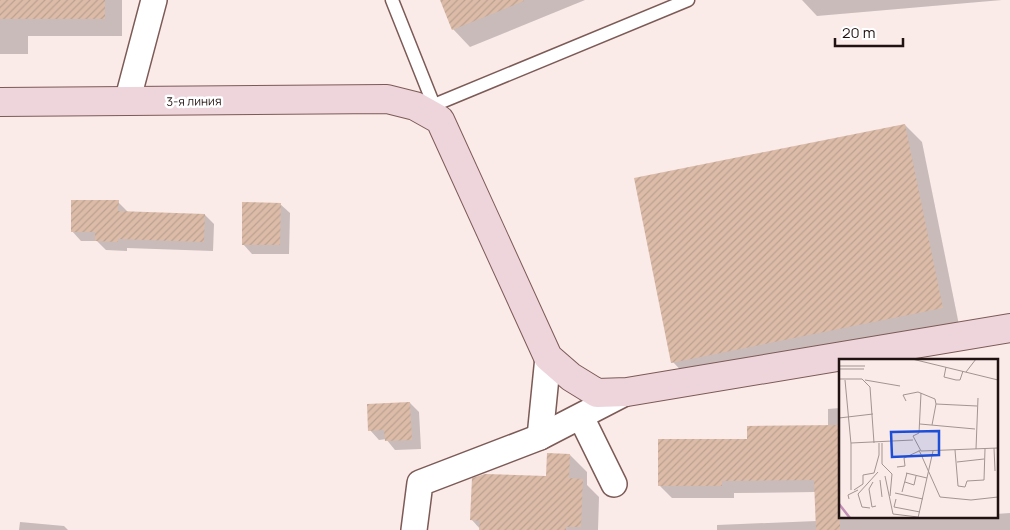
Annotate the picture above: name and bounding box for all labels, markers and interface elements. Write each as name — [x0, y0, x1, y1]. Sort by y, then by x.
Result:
scale bar — [835, 15, 902, 47]
text: 20 m — [842, 22, 875, 43]
street label: 3-я линия — [166, 92, 222, 110]
inset map — [839, 359, 998, 518]

